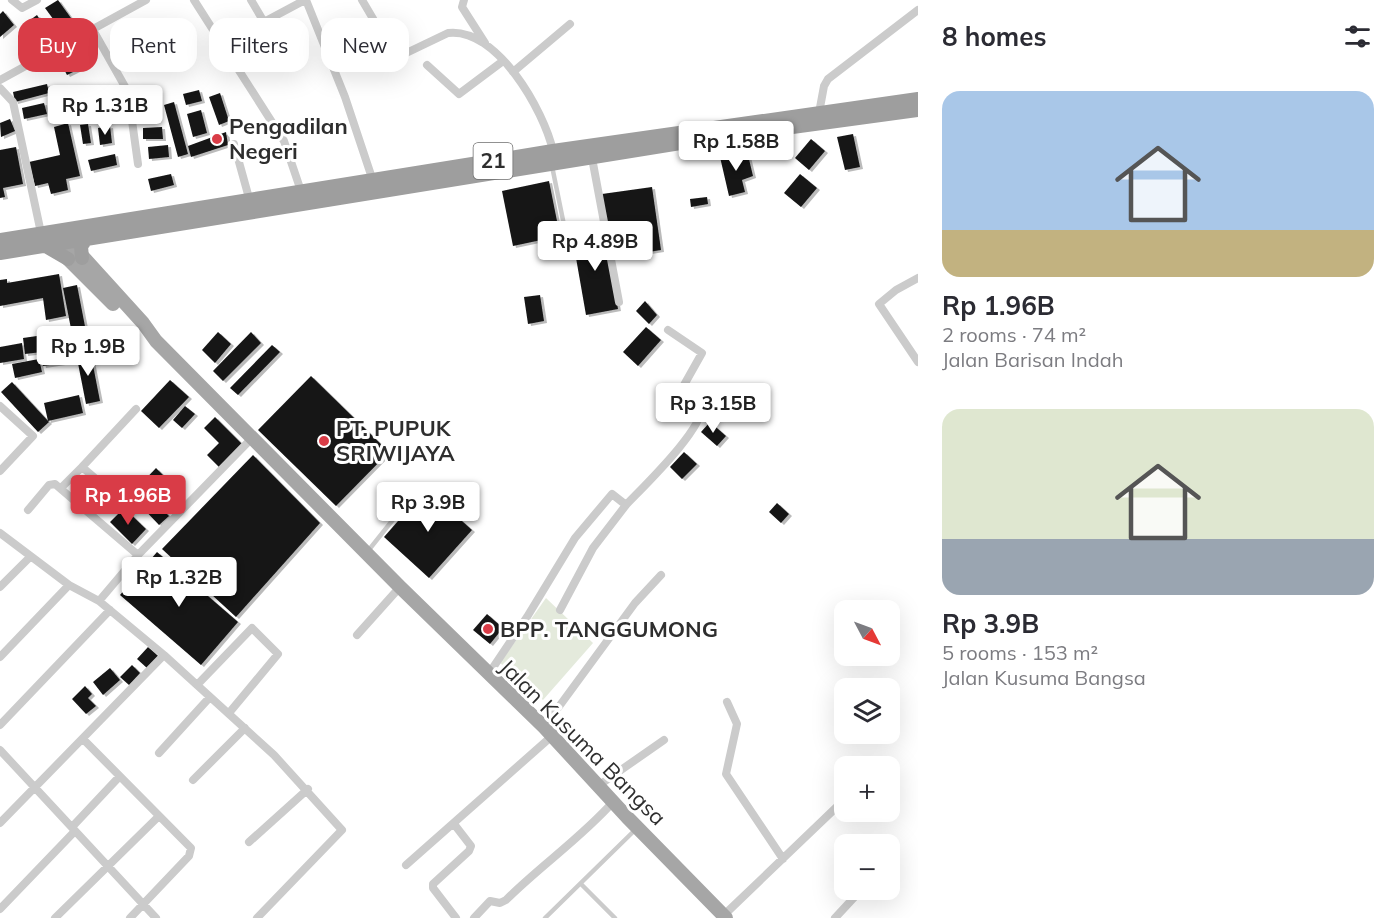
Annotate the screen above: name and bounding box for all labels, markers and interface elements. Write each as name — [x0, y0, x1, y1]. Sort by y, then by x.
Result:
chip: Buy — [18, 18, 98, 72]
chip: Rent — [110, 18, 197, 72]
chip: Filters — [209, 18, 309, 72]
chip: New — [321, 18, 409, 72]
text: 8 homes — [942, 20, 1046, 53]
icon: filters — [1341, 20, 1374, 53]
pin: Rp 1.31B — [43, 85, 167, 136]
text: Rp 1.31B — [62, 92, 148, 117]
place label: Pengadilan Negeri — [229, 112, 348, 165]
pin: Rp 1.58B — [674, 121, 798, 172]
text: Rp 1.58B — [693, 128, 779, 153]
icon: home — [1104, 130, 1212, 238]
marker: Pengadilan Negeri — [210, 132, 224, 146]
road number: 21 — [474, 143, 512, 179]
pin: Rp 4.89B — [533, 221, 657, 272]
text: Rp 4.89B — [552, 228, 638, 253]
text: Rp 1.96B — [942, 289, 1055, 322]
text: 2 rooms · 74 m² — [942, 322, 1086, 347]
pin: Rp 1.9B — [33, 326, 143, 377]
text: Rp 1.9B — [51, 333, 125, 358]
text: Jalan Barisan Indah — [942, 347, 1123, 372]
pin: Rp 3.15B — [651, 383, 775, 434]
text: Rp 3.15B — [670, 390, 756, 415]
place label: PT. PUPUK SRIWIJAYA — [336, 414, 455, 467]
marker: PT. PUPUK SRIWIJAYA — [317, 434, 331, 448]
icon: home — [1104, 448, 1212, 556]
pin: Rp 1.96B — [66, 475, 190, 526]
text: Rp 1.96B — [85, 482, 171, 507]
pin: Rp 3.9B — [373, 482, 483, 533]
text: Rp 3.9B — [391, 489, 465, 514]
pin: Rp 1.32B — [117, 557, 241, 608]
text: Rp 1.32B — [136, 564, 222, 589]
north arrow — [834, 600, 900, 666]
map controls — [834, 600, 900, 900]
text: Rp 3.9B — [942, 607, 1039, 640]
place label: BPP. TANGGUMONG — [500, 615, 718, 643]
marker: BPP. TANGGUMONG — [481, 622, 495, 636]
text: 5 rooms · 153 m² — [942, 640, 1098, 665]
street label: Jalan Kusuma Bangsa — [494, 653, 672, 831]
text: Jalan Kusuma Bangsa — [942, 665, 1146, 690]
button: layers — [834, 678, 900, 744]
button: + — [834, 756, 900, 822]
button: − — [834, 834, 900, 900]

